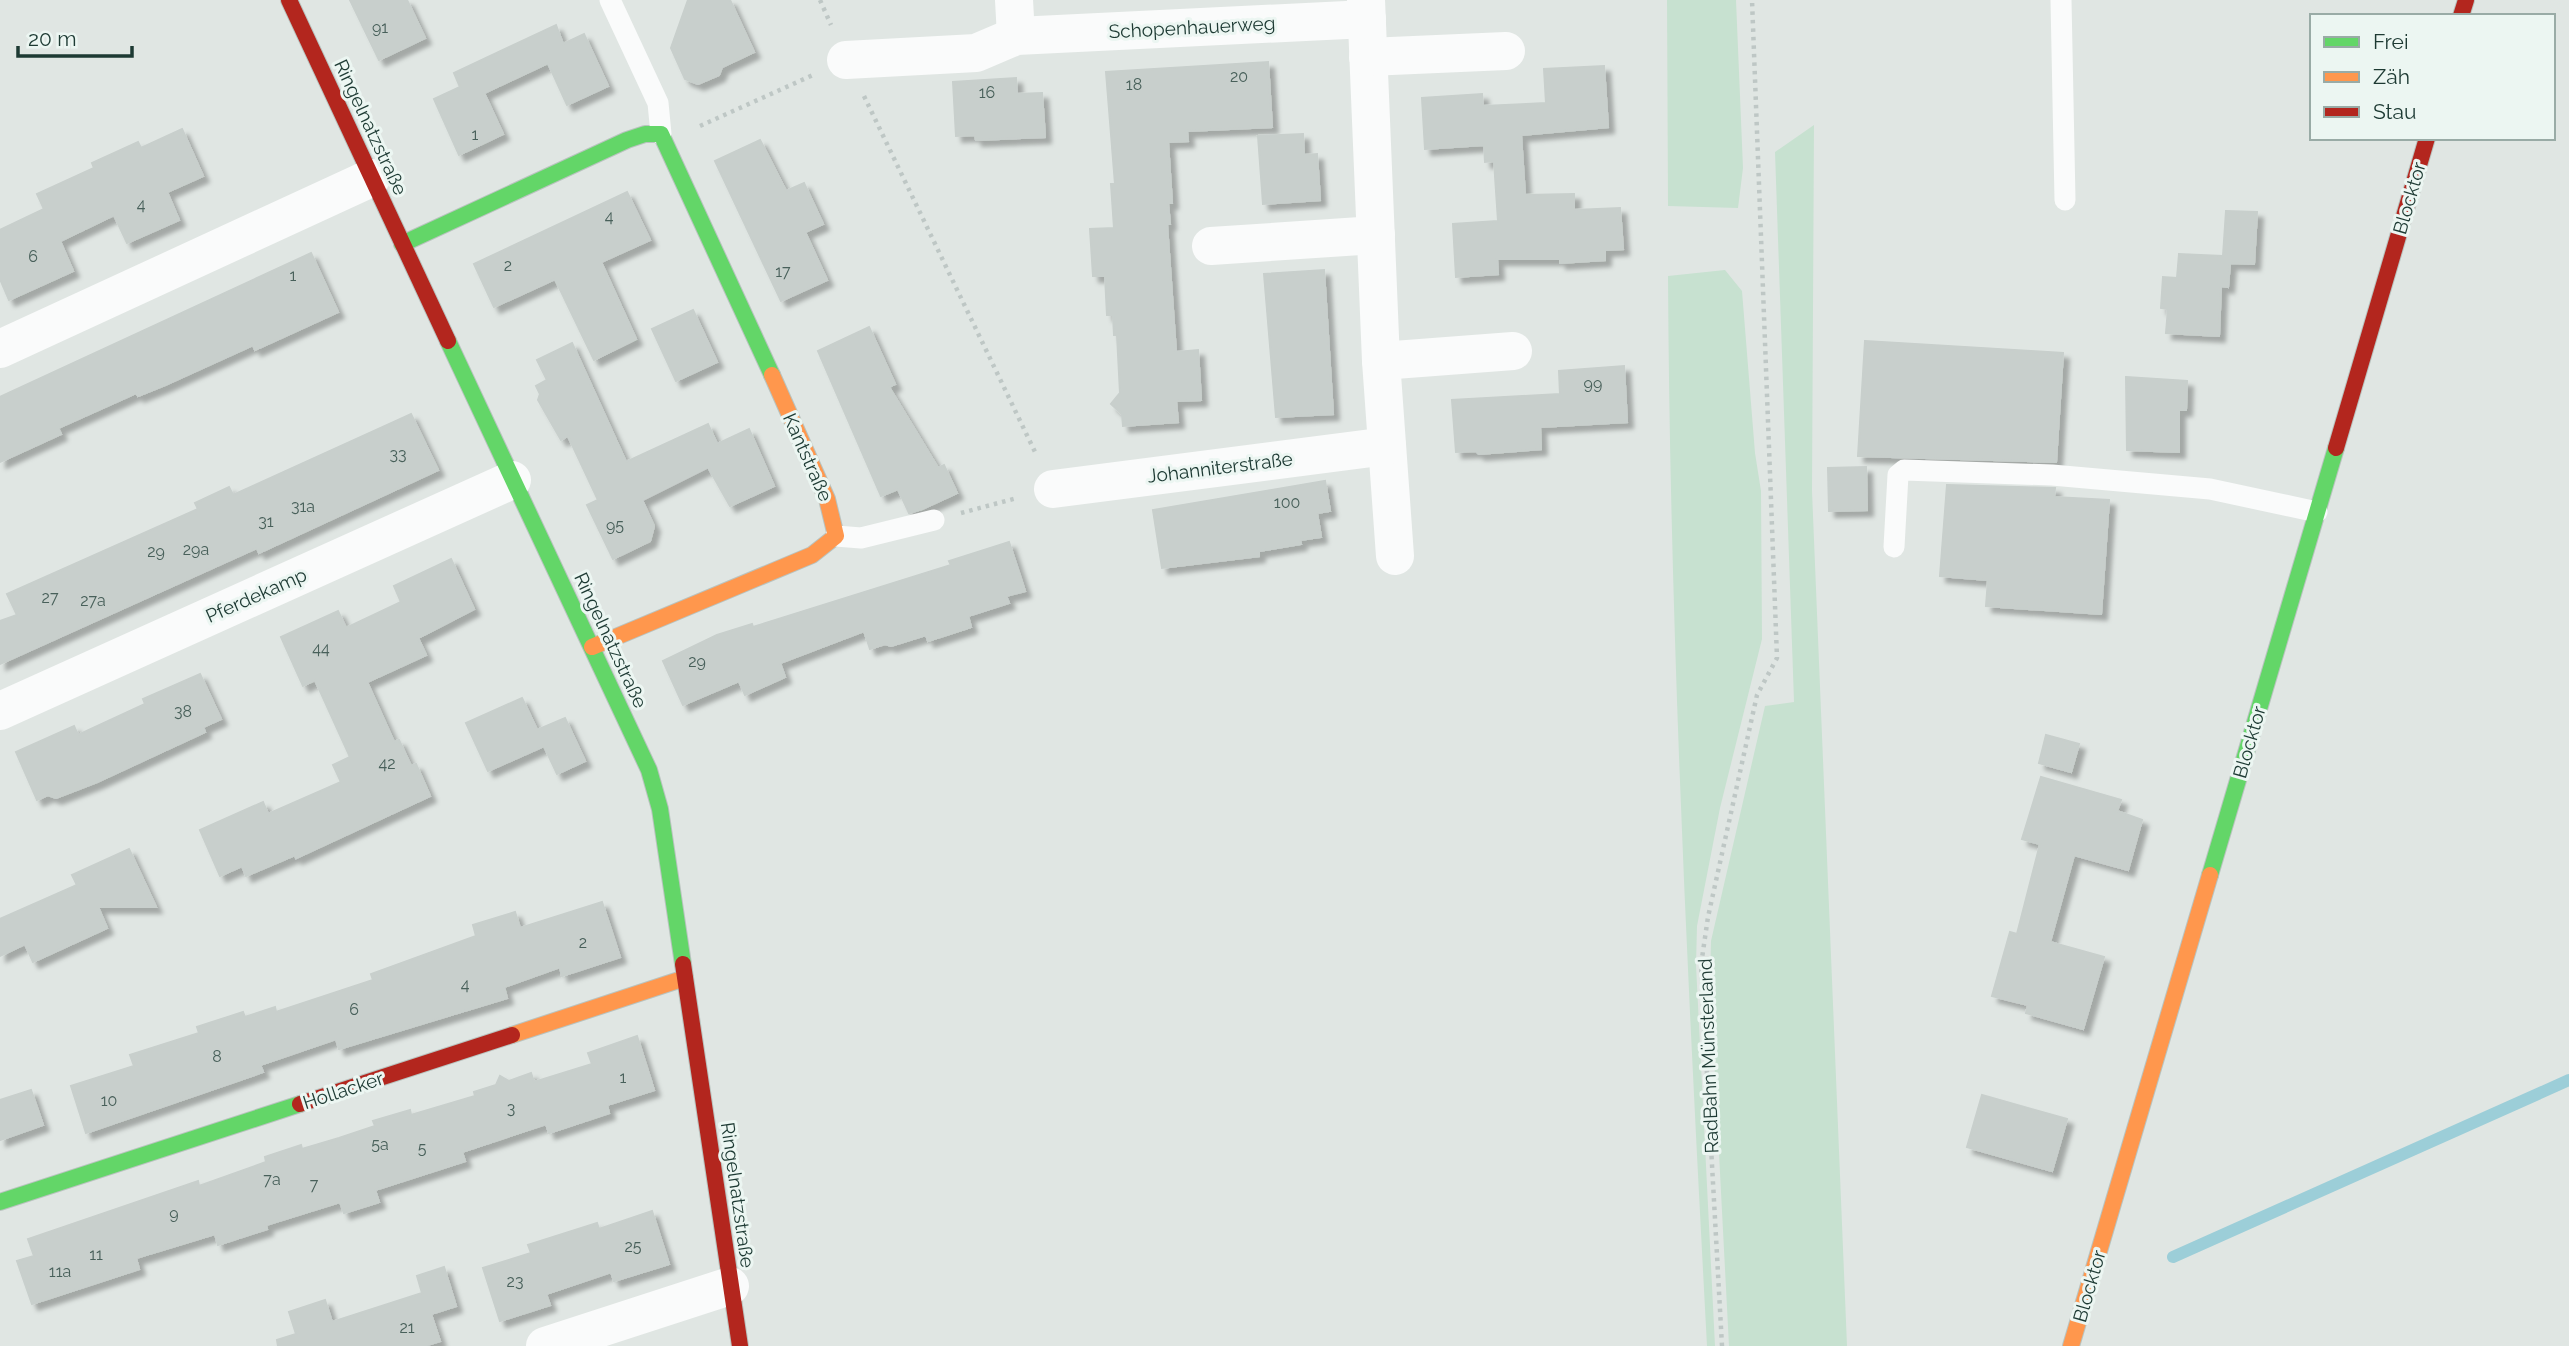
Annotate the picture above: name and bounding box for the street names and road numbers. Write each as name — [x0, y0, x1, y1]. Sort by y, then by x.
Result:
street label: Schopenhauerweg — [1108, 12, 1276, 42]
street label: Ringelnatzstraße — [330, 56, 412, 198]
street label: Blocktor — [2388, 159, 2430, 237]
street label: Kantstraße — [779, 410, 837, 504]
street label: Johanniterstraße — [1146, 447, 1294, 487]
street label: Pferdekamp — [202, 563, 310, 627]
street label: Ringelnatzstraße — [570, 569, 652, 711]
street label: Blocktor — [2228, 703, 2270, 781]
street label: RadBahn Münsterland — [1694, 958, 1722, 1154]
street label: Hollacker — [300, 1067, 386, 1113]
street label: Ringelnatzstraße — [717, 1121, 759, 1269]
street label: Blocktor — [2068, 1247, 2110, 1325]

